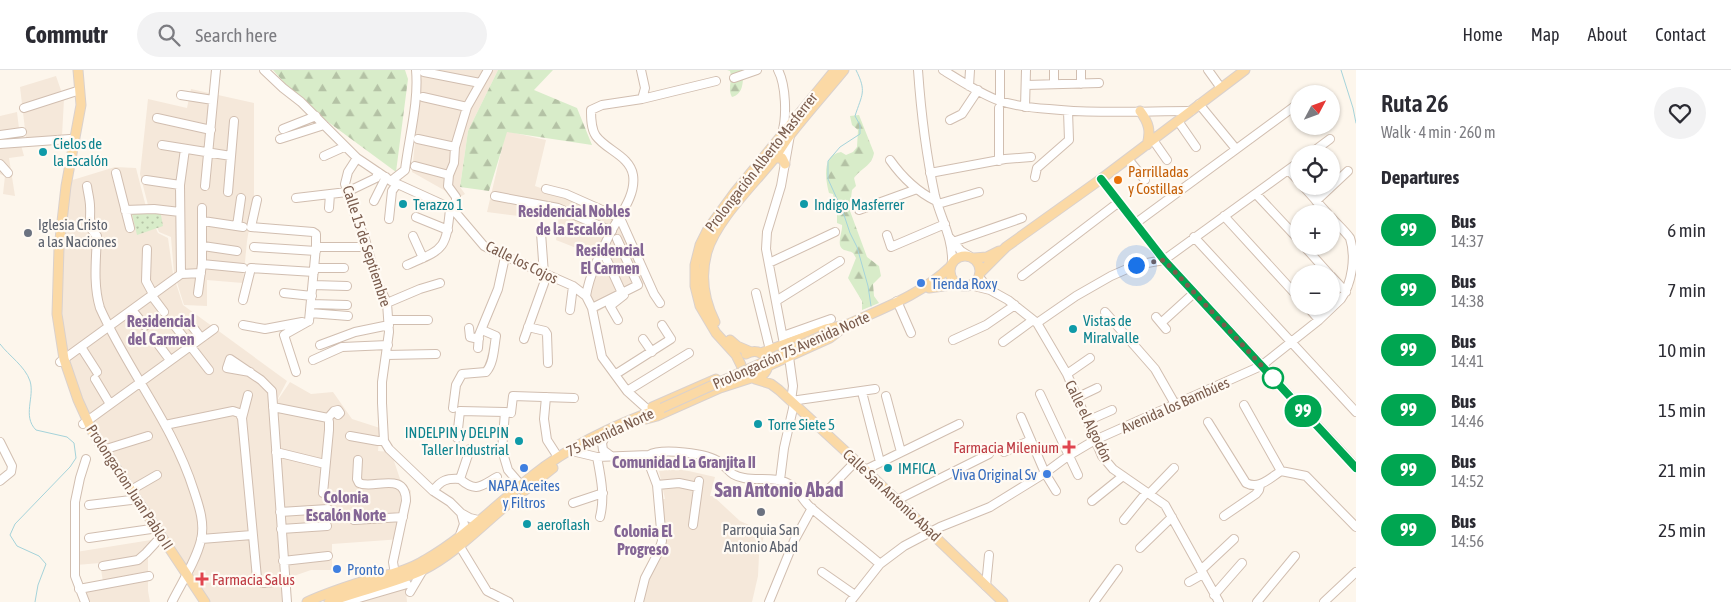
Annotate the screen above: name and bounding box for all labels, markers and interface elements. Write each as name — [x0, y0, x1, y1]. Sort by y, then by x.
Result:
search box — [137, 12, 487, 57]
text: Commutr — [25, 21, 107, 48]
icon: search — [155, 21, 183, 49]
text: Search here — [195, 24, 277, 46]
text: Home — [1463, 24, 1503, 45]
text: Map — [1531, 24, 1560, 45]
text: About — [1588, 24, 1627, 45]
text: Contact — [1655, 24, 1706, 45]
north arrow — [1290, 85, 1340, 135]
map controls — [1290, 85, 1340, 315]
button: heart — [1654, 87, 1706, 139]
street label: Prolongación Alberto Masferrer — [701, 89, 821, 235]
text: Ruta 26 — [1381, 90, 1449, 117]
text: Walk · 4 min · 260 m — [1381, 123, 1495, 141]
place label: Cielos de la Escalón — [53, 135, 108, 169]
button: locate — [1290, 145, 1340, 195]
marker: Cielos de la Escalón — [37, 146, 49, 158]
place label: Parrilladas y Costillas — [1128, 163, 1189, 197]
text: Departures — [1381, 166, 1459, 188]
marker: Parrilladas y Costillas — [1112, 174, 1124, 186]
street label: Calle 15 de Septiembre — [339, 183, 395, 309]
place label: Terazzo 1 — [413, 196, 463, 213]
place label: Indigo Masferrer — [814, 196, 905, 213]
marker: Terazzo 1 — [397, 198, 409, 210]
marker: Indigo Masferrer — [798, 198, 810, 210]
district label: Residencial Nobles de la Escalón — [518, 202, 630, 238]
button: + — [1290, 205, 1340, 255]
text: Bus — [1451, 210, 1476, 232]
place label: Iglesia Cristo a las Naciones — [38, 216, 117, 250]
text: 99 — [1400, 219, 1417, 240]
text: 6 min — [1667, 219, 1706, 241]
marker: Iglesia Cristo a las Naciones — [22, 227, 34, 239]
text: 14:37 — [1451, 232, 1484, 250]
street label: Calle los Cojos — [483, 237, 561, 287]
district label: Residencial El Carmen — [576, 241, 645, 277]
your location — [1124, 253, 1149, 278]
button: − — [1290, 265, 1340, 315]
text: Bus — [1451, 270, 1476, 292]
place label: Tienda Roxy — [931, 275, 998, 292]
marker: Tienda Roxy — [915, 277, 927, 289]
text: 99 — [1400, 279, 1417, 300]
text: 7 min — [1667, 279, 1706, 301]
text: 14:38 — [1451, 292, 1484, 310]
street label: Prolongación 75 Avenida Norte — [710, 308, 872, 392]
district label: Residencial del Carmen — [127, 312, 196, 348]
place label: Vistas de Miralvalle — [1083, 312, 1139, 346]
marker: Vistas de Miralvalle — [1067, 323, 1079, 335]
text: Bus — [1451, 330, 1476, 352]
text: 99 — [1400, 339, 1417, 360]
text: 10 min — [1658, 339, 1706, 361]
text: 14:41 — [1451, 352, 1484, 370]
unlabelled marker — [1262, 367, 1284, 389]
street label: Avenida los Bambúes — [1118, 374, 1232, 436]
street label: Calle el Algodón — [1062, 377, 1116, 465]
text: Bus — [1451, 390, 1476, 412]
line badge: 99 — [1280, 395, 1326, 427]
text: 99 — [1400, 399, 1417, 420]
text: 15 min — [1658, 399, 1706, 421]
text: 99 — [1295, 400, 1311, 421]
street label: 75 Avenida Norte — [564, 404, 657, 460]
text: 14:46 — [1451, 412, 1484, 430]
place label: Torre Siete 5 — [768, 416, 835, 433]
marker: Torre Siete 5 — [752, 418, 764, 430]
street label: Prolongacion Juan Pablo II — [83, 421, 177, 553]
place label: INDELPIN y DELPIN Taller Industrial — [405, 424, 509, 458]
marker: INDELPIN y DELPIN Taller Industrial — [513, 435, 525, 447]
place label: Farmacia Milenium — [953, 439, 1059, 456]
marker: Farmacia Milenium — [1063, 441, 1075, 453]
street label: Calle San Antonio Abad — [840, 445, 944, 545]
text: Bus — [1451, 450, 1476, 472]
district label: Comunidad La Granjita II — [612, 453, 756, 471]
text: 99 — [1400, 459, 1417, 480]
text: 21 min — [1658, 459, 1706, 481]
place label: IMFICA — [898, 460, 936, 477]
marker: NAPA Aceites y Filtros — [518, 462, 530, 474]
marker: IMFICA — [882, 462, 894, 474]
place label: Viva Original Sv — [952, 466, 1037, 483]
marker: Viva Original Sv — [1041, 468, 1053, 480]
text: 14:52 — [1451, 472, 1484, 490]
place label: NAPA Aceites y Filtros — [488, 477, 560, 511]
district label: San Antonio Abad — [714, 478, 844, 501]
district label: Colonia Escalón Norte — [306, 488, 386, 524]
marker: Parroquia San Antonio Abad — [755, 506, 767, 518]
text: Bus — [1451, 510, 1476, 532]
place label: aeroflash — [537, 516, 590, 533]
marker: aeroflash — [521, 518, 533, 530]
text: 99 — [1400, 519, 1417, 540]
text: 25 min — [1658, 519, 1706, 541]
place label: Parroquia San Antonio Abad — [722, 521, 800, 555]
district label: Colonia El Progreso — [614, 522, 673, 558]
text: 14:56 — [1451, 532, 1484, 550]
place label: Pronto — [347, 561, 384, 578]
marker: Pronto — [331, 563, 343, 575]
place label: Farmacia Salus — [212, 571, 295, 588]
marker: Farmacia Salus — [196, 573, 208, 585]

